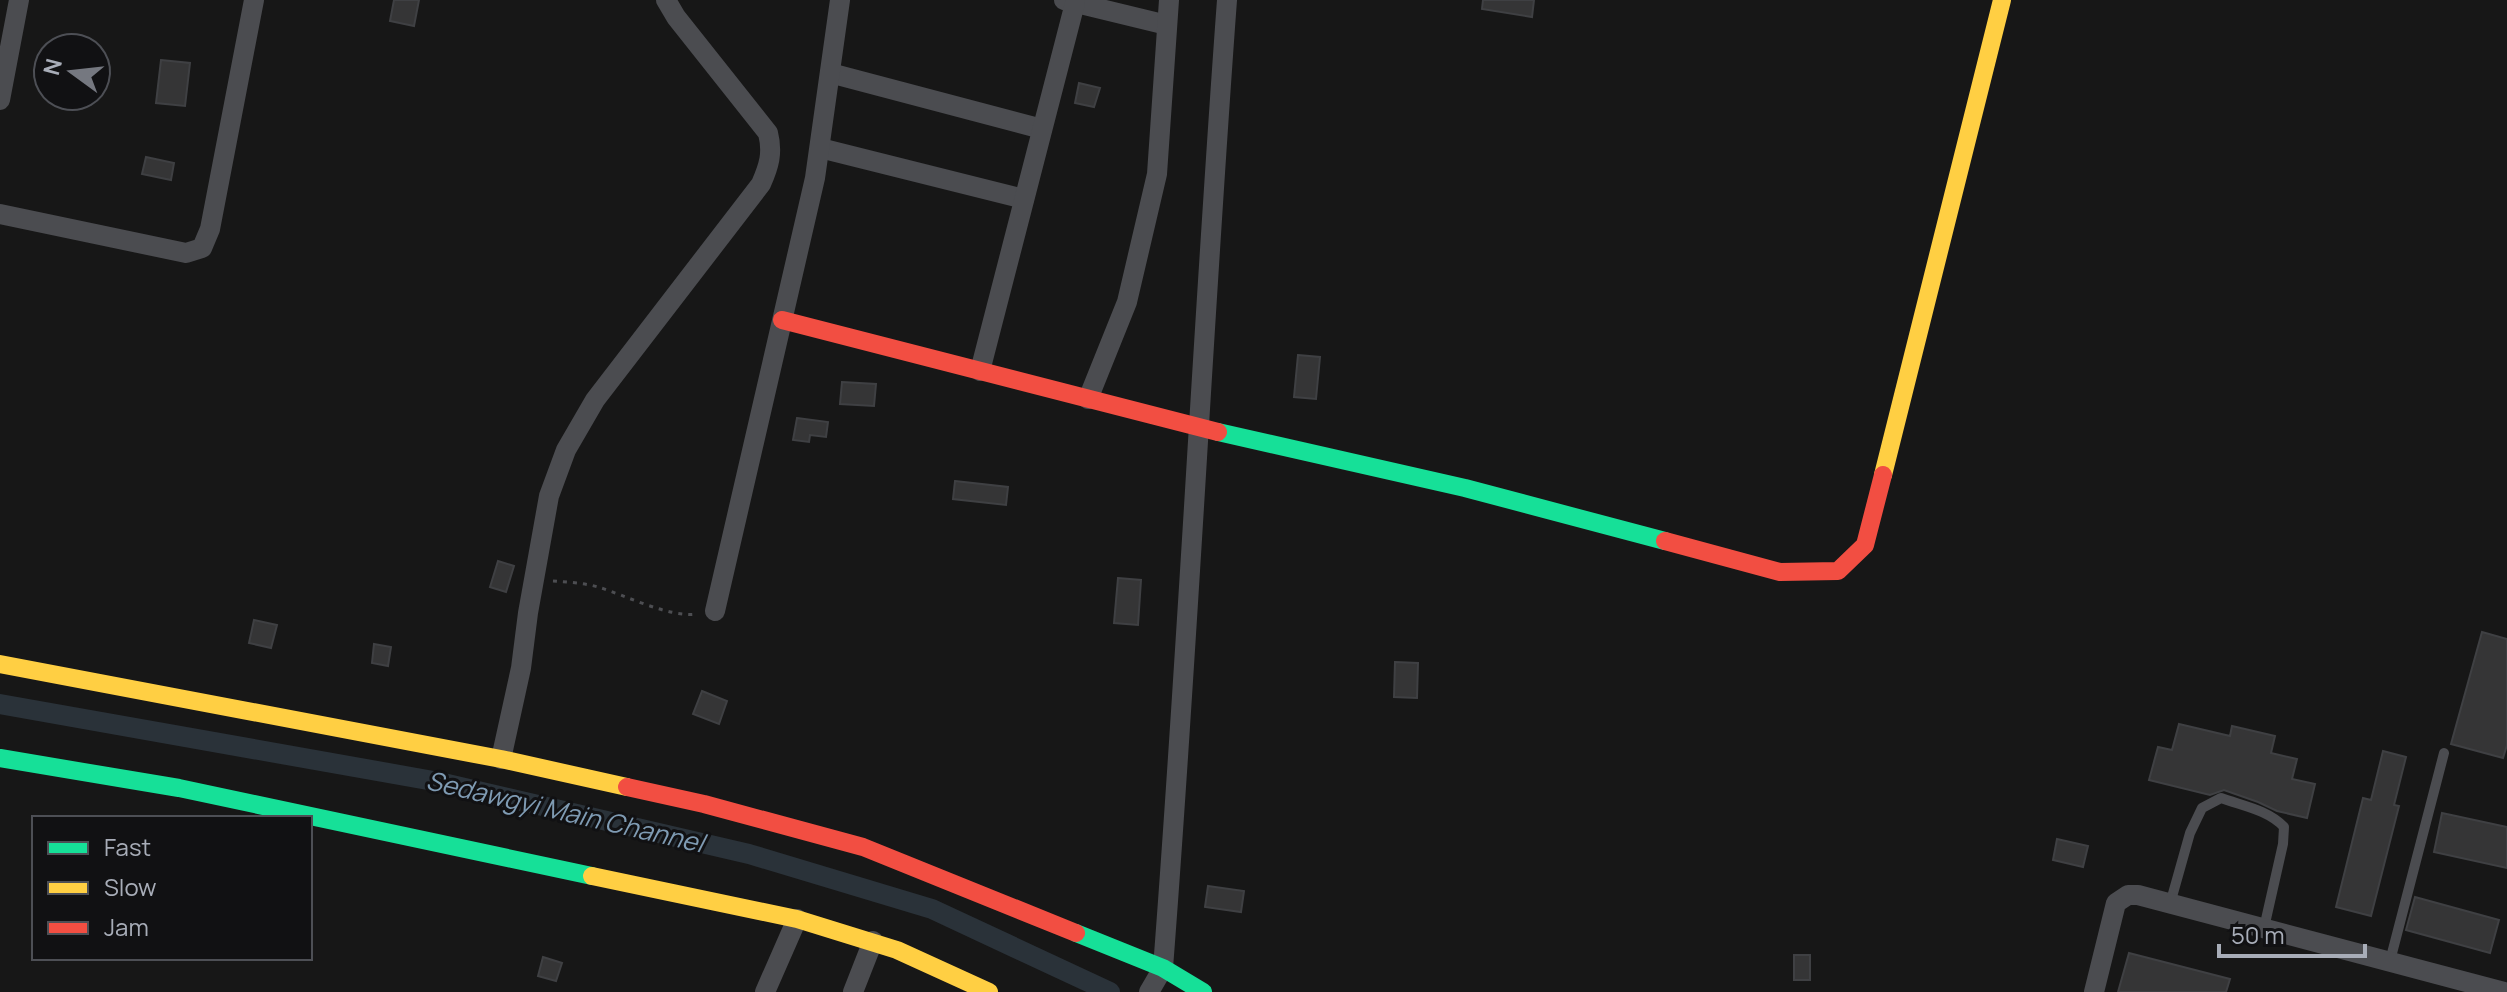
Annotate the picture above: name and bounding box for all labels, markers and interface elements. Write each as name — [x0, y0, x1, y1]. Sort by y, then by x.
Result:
north arrow — [32, 32, 112, 112]
text: N — [36, 55, 69, 78]
water label: Sedawgyi Main Channel — [423, 762, 710, 861]
legend — [32, 816, 312, 960]
text: Fast — [104, 830, 151, 863]
text: Slow — [104, 870, 157, 903]
scale bar — [2219, 908, 2365, 958]
text: Jam — [104, 910, 149, 943]
text: 50 m — [2231, 918, 2285, 951]

